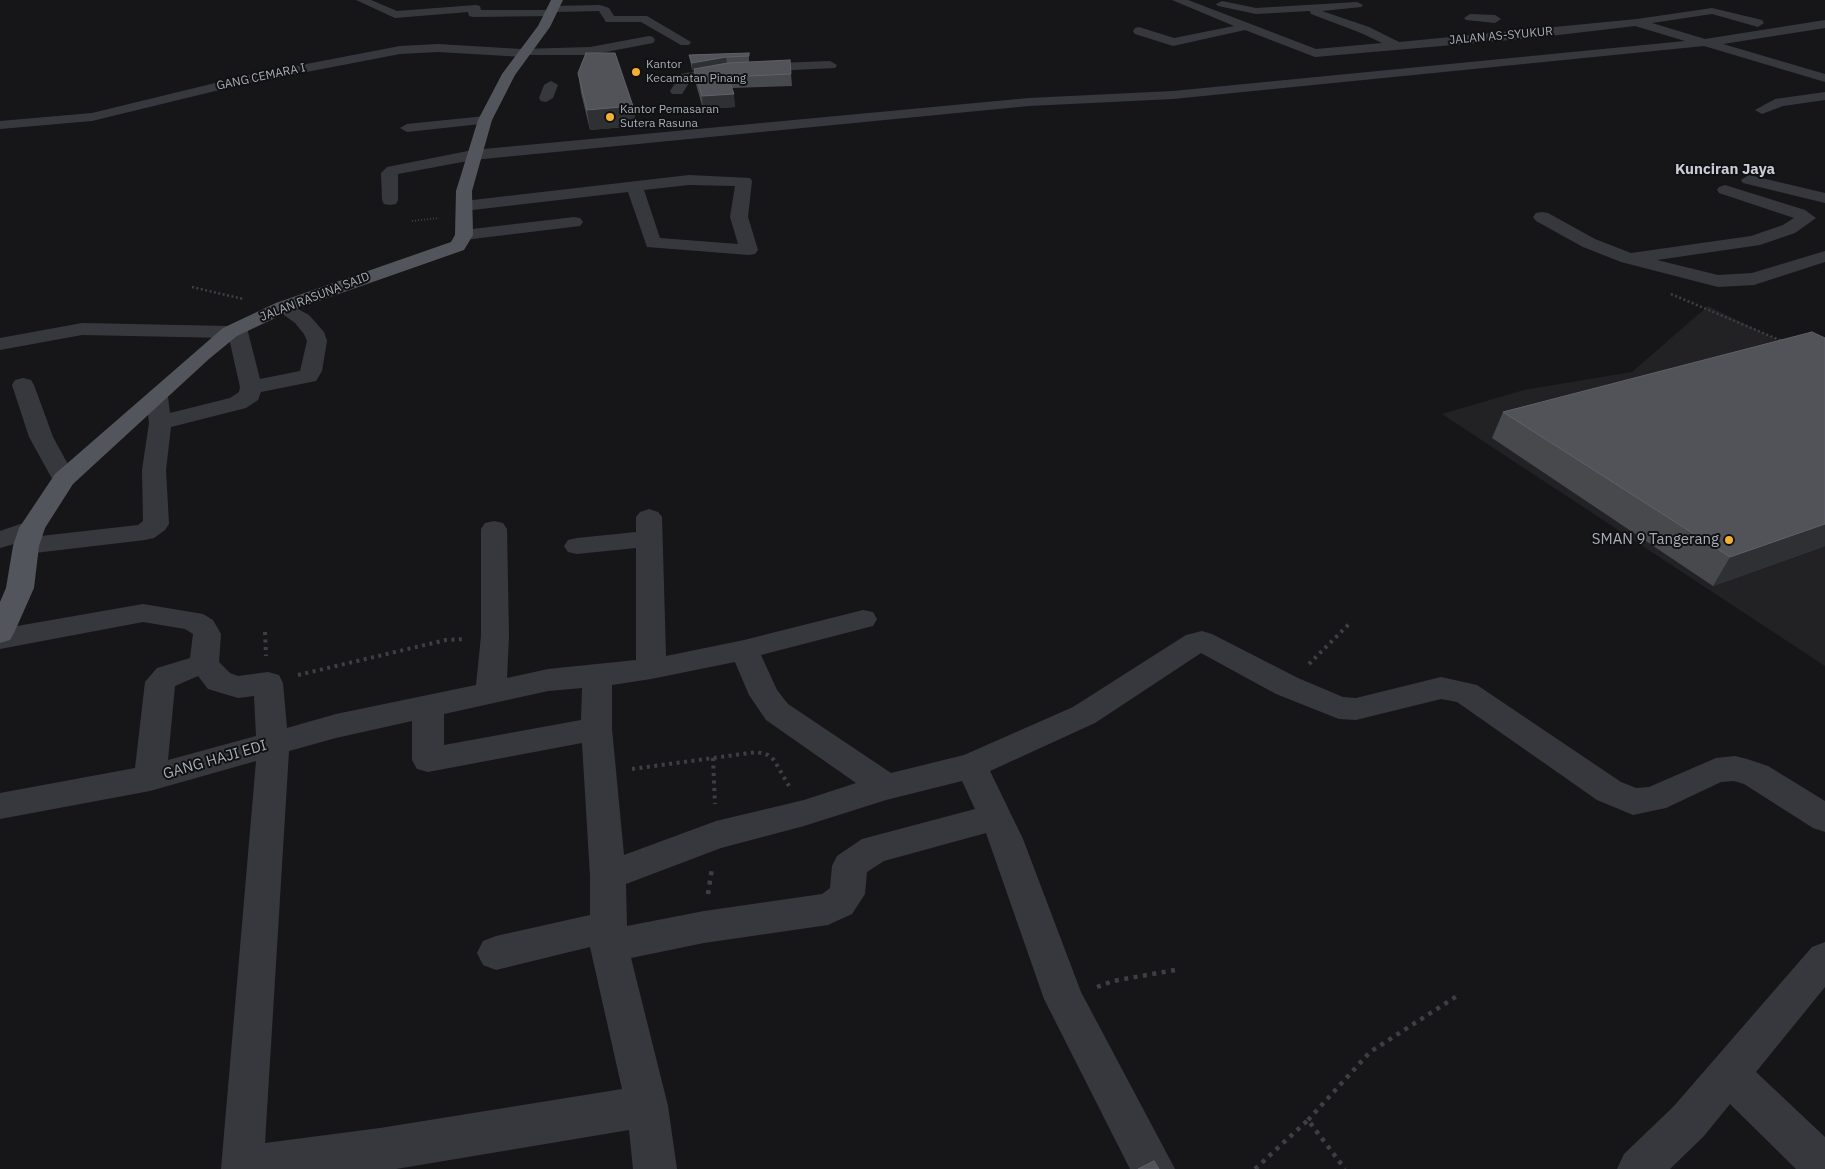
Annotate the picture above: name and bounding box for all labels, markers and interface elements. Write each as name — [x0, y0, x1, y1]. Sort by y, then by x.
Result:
street label: JALAN AS-SYUKUR — [1449, 24, 1553, 48]
place label: Kantor Kecamatan Pinang — [646, 58, 746, 86]
street label: GANG CEMARA I — [215, 61, 307, 93]
marker: Kantor Kecamatan Pinang — [630, 66, 642, 78]
place label: Kantor Pemasaran Sutera Rasuna — [620, 103, 719, 131]
marker: Kantor Pemasaran Sutera Rasuna — [604, 111, 616, 123]
district label: Kunciran Jaya — [1675, 161, 1775, 179]
street label: JALAN RASUNA SAID — [258, 269, 372, 325]
place label: SMAN 9 Tangerang — [1592, 531, 1719, 549]
marker: SMAN 9 Tangerang — [1723, 534, 1735, 546]
street label: GANG HAJI EDI — [161, 737, 269, 783]

